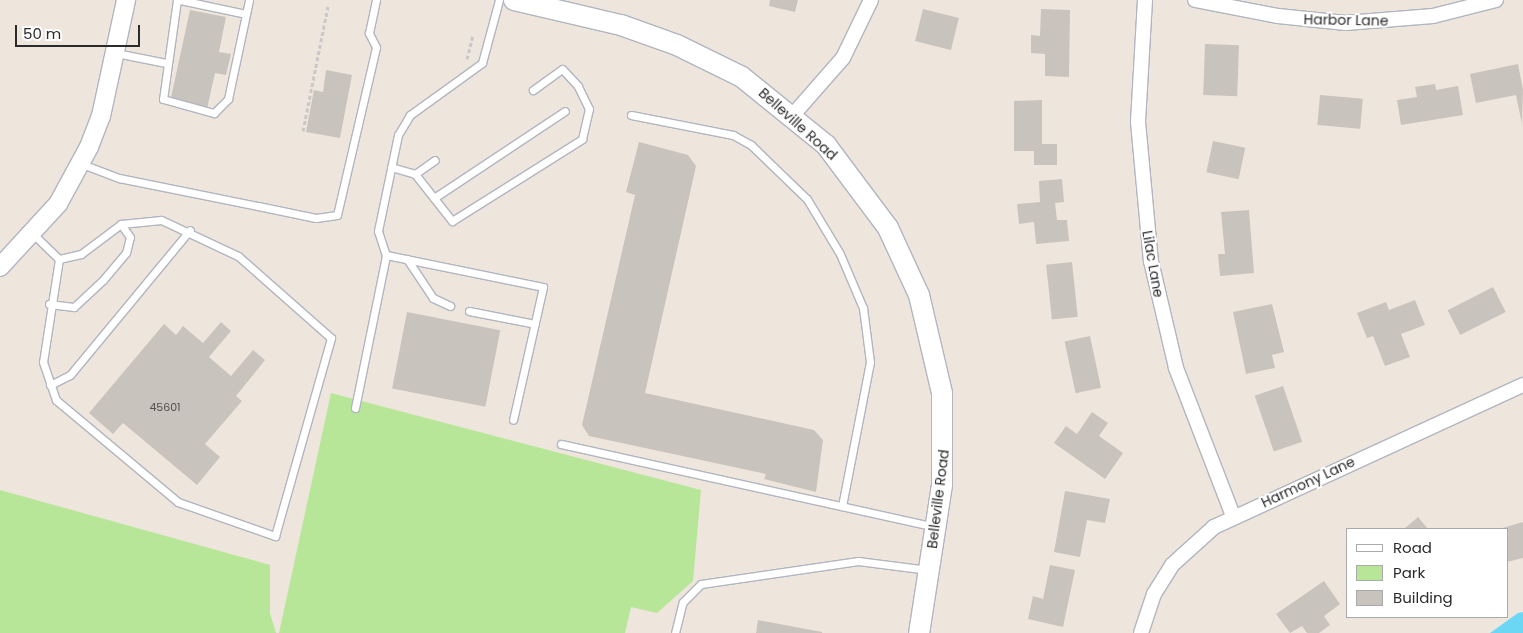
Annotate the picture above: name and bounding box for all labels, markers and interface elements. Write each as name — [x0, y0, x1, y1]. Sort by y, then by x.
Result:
street label: Harbor Lane — [1303, 11, 1389, 29]
scale bar — [18, 15, 142, 47]
text: 50 m — [23, 23, 61, 44]
street label: Belleville Road — [755, 84, 841, 164]
street label: Lilac Lane — [1139, 229, 1167, 299]
house number: 45601 — [149, 400, 181, 414]
street label: Belleville Road — [924, 448, 952, 550]
street label: Harmony Lane — [1258, 453, 1358, 511]
legend — [1346, 528, 1508, 618]
text: Road — [1393, 537, 1432, 558]
text: Park — [1393, 562, 1425, 583]
text: Building — [1393, 587, 1453, 608]

